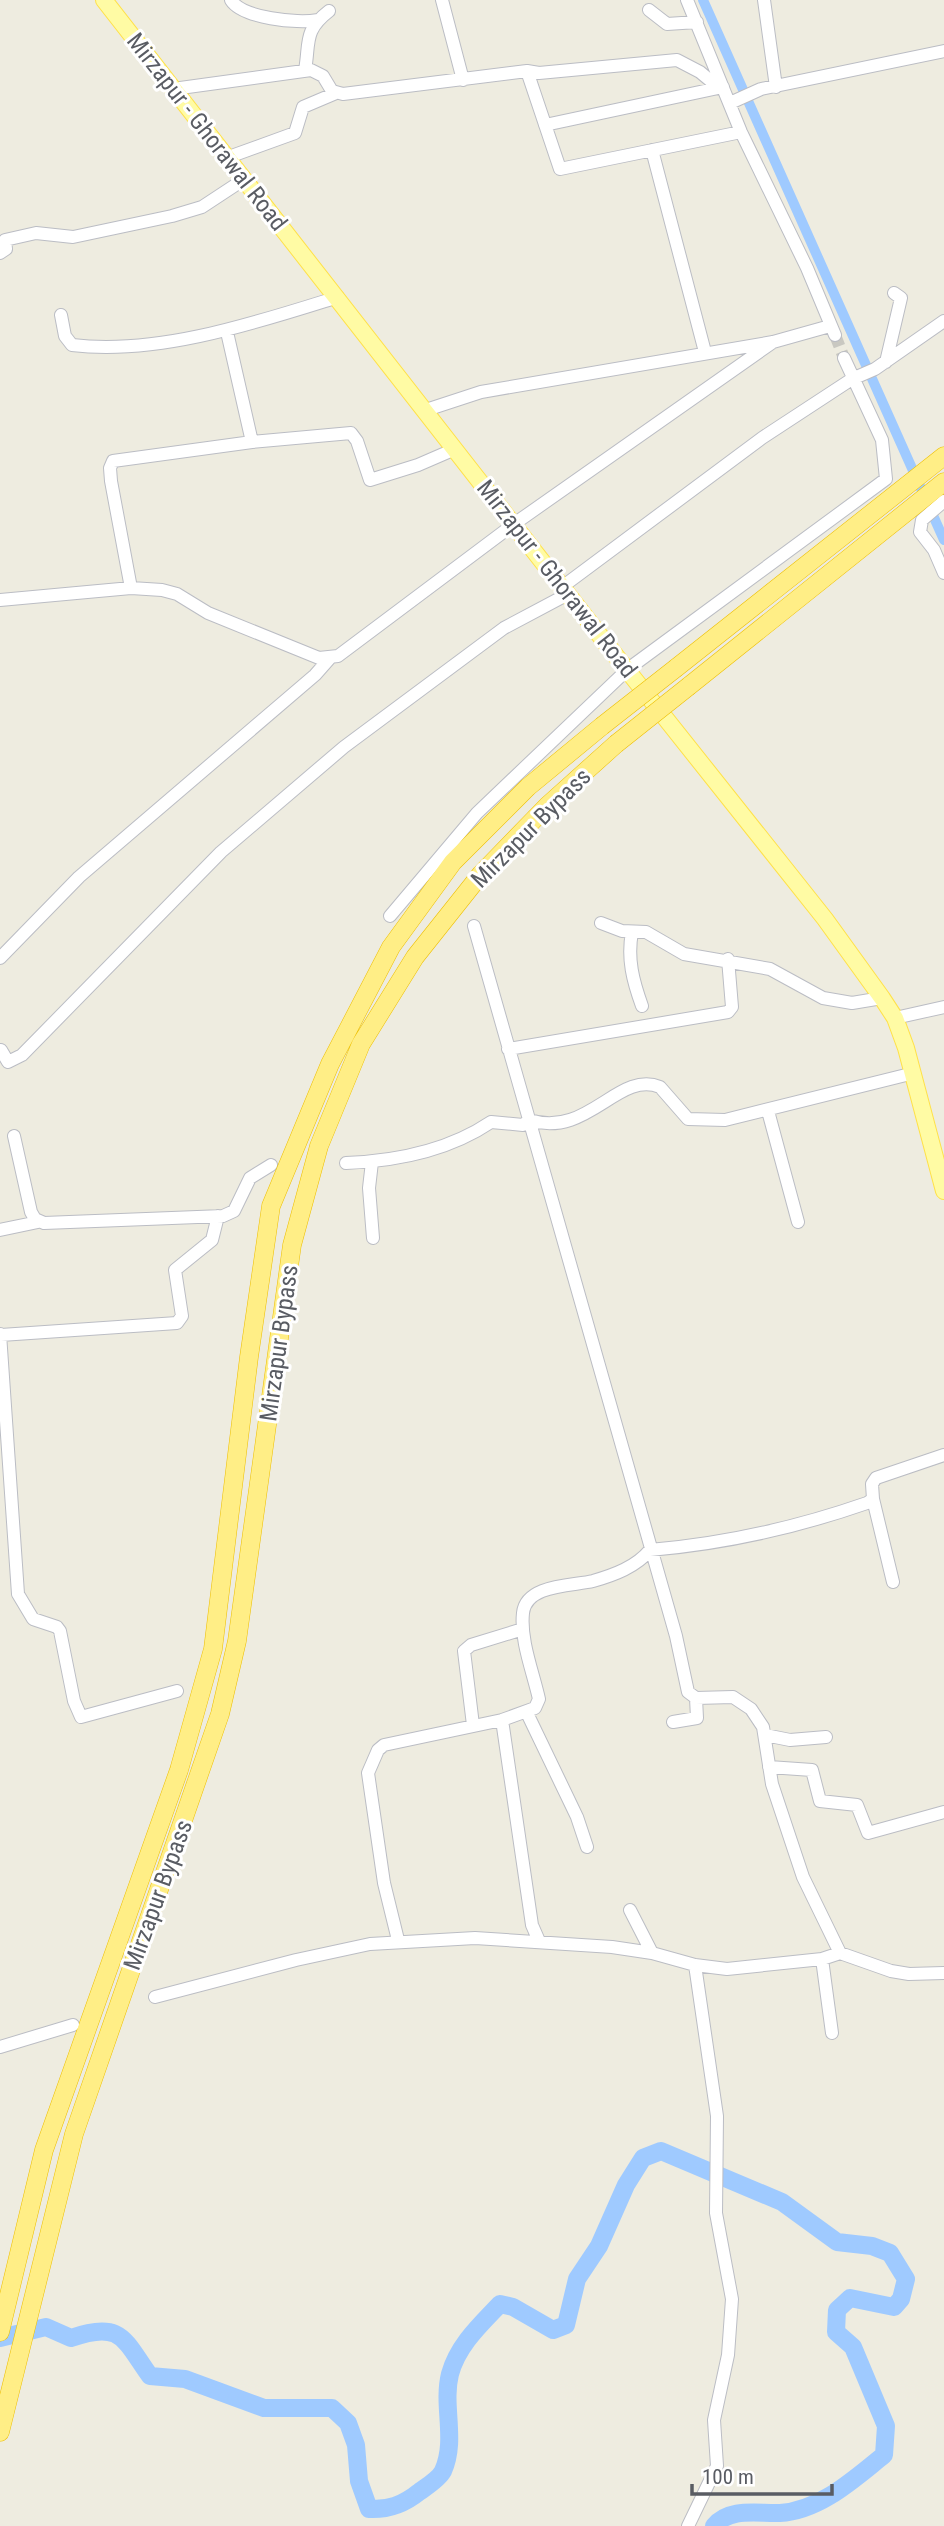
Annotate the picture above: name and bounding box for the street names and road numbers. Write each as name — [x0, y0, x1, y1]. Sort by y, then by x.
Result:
street label: Mirzapur - Ghorawal Road — [121, 28, 293, 236]
street label: Mirzapur - Ghorawal Road — [471, 475, 643, 683]
street label: Mirzapur Bypass — [465, 762, 597, 894]
street label: Mirzapur Bypass — [254, 1263, 304, 1423]
street label: Mirzapur Bypass — [118, 1816, 198, 1974]

